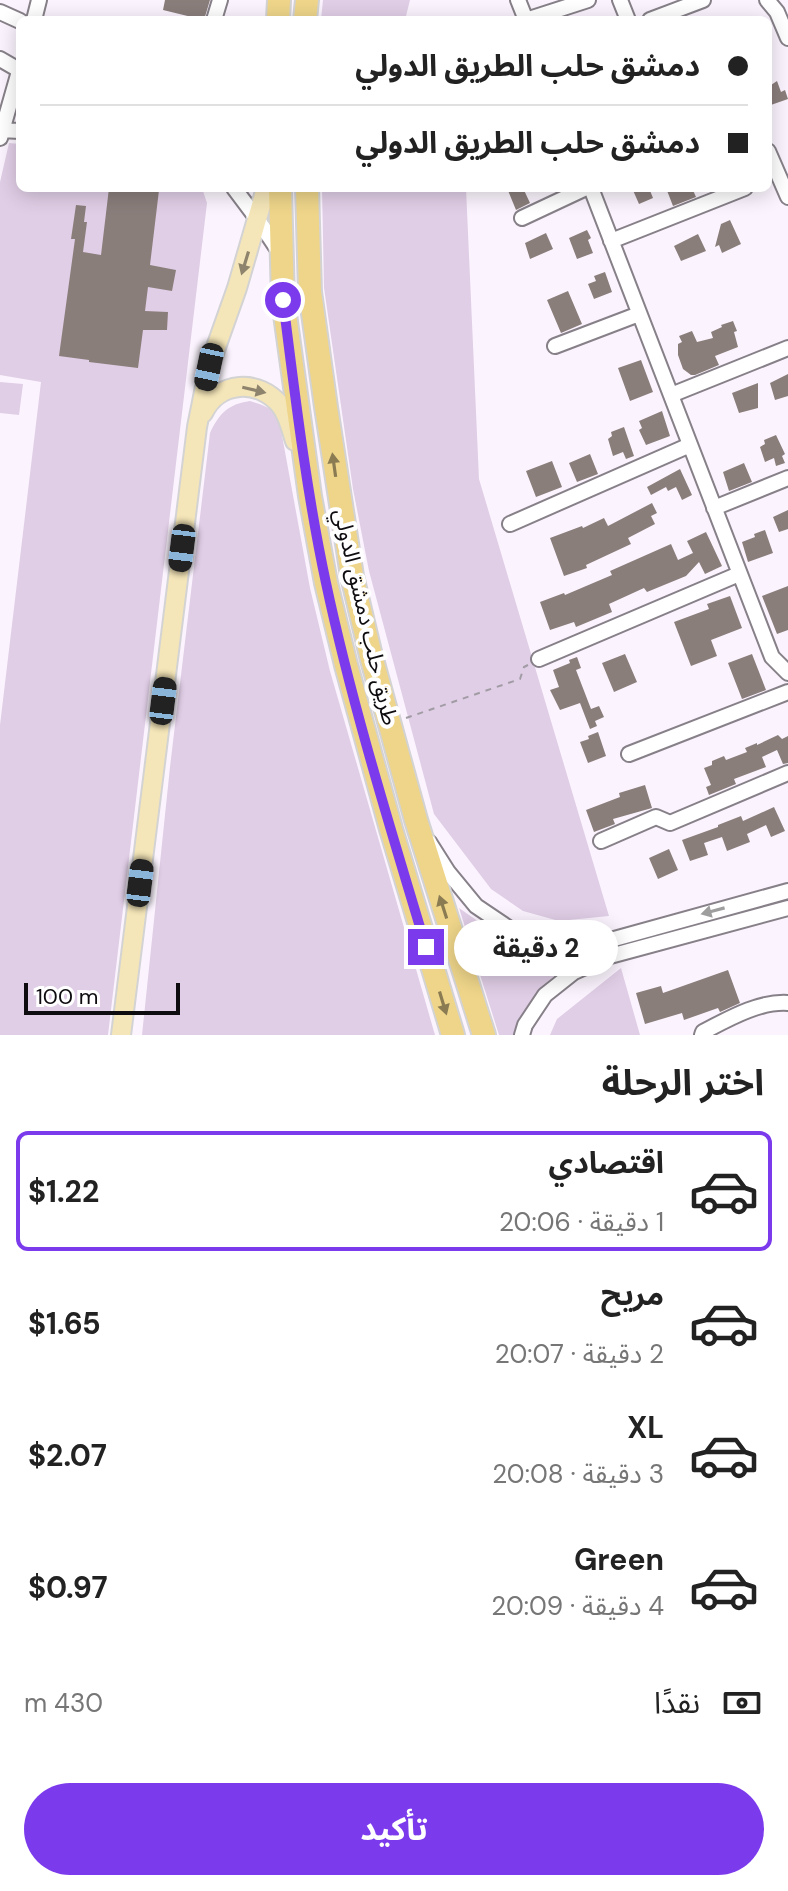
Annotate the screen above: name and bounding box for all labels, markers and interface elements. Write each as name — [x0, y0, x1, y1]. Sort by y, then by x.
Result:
text: دمشق حلب الطريق الدولي — [355, 46, 700, 85]
text: دمشق حلب الطريق الدولي — [355, 123, 700, 162]
one-way arrow — [238, 251, 251, 275]
route start — [265, 282, 301, 318]
car — [192, 341, 226, 393]
one-way arrow — [241, 384, 266, 397]
one-way arrow — [327, 452, 340, 477]
street label: طريق حلب دمشق الدولي — [325, 506, 405, 729]
car — [167, 523, 197, 573]
car — [148, 676, 178, 726]
car — [125, 858, 155, 908]
one-way arrow — [437, 895, 449, 919]
one-way arrow — [700, 906, 725, 918]
callout: 2 دقيقة — [454, 919, 618, 975]
route end — [408, 929, 444, 965]
text: 2 دقيقة — [493, 931, 579, 965]
scale bar — [24, 979, 180, 1015]
text: 100 m — [36, 982, 98, 1011]
one-way arrow — [437, 991, 450, 1015]
text: اختر الرحلة — [602, 1059, 764, 1106]
text: اقتصادي — [549, 1143, 664, 1182]
icon: car — [688, 1155, 760, 1227]
text: $1.22 — [28, 1172, 99, 1211]
text: 1 دقيقة · 20:06 — [499, 1205, 664, 1239]
text: مريح — [601, 1275, 664, 1314]
icon: car — [688, 1287, 760, 1359]
text: $1.65 — [28, 1304, 101, 1343]
text: 2 دقيقة · 20:07 — [495, 1337, 664, 1371]
text: XL — [627, 1408, 664, 1447]
icon: car — [688, 1419, 760, 1491]
text: $2.07 — [28, 1436, 107, 1475]
text: 3 دقيقة · 20:08 — [492, 1457, 664, 1491]
text: Green — [574, 1540, 664, 1579]
icon: car — [688, 1551, 760, 1623]
text: $0.97 — [28, 1568, 108, 1607]
text: 4 دقيقة · 20:09 — [491, 1589, 664, 1623]
icon: cash — [720, 1681, 764, 1725]
text: نقدًا — [654, 1683, 700, 1722]
text: 430 m — [24, 1686, 103, 1720]
button: تأكيد — [24, 1783, 764, 1875]

